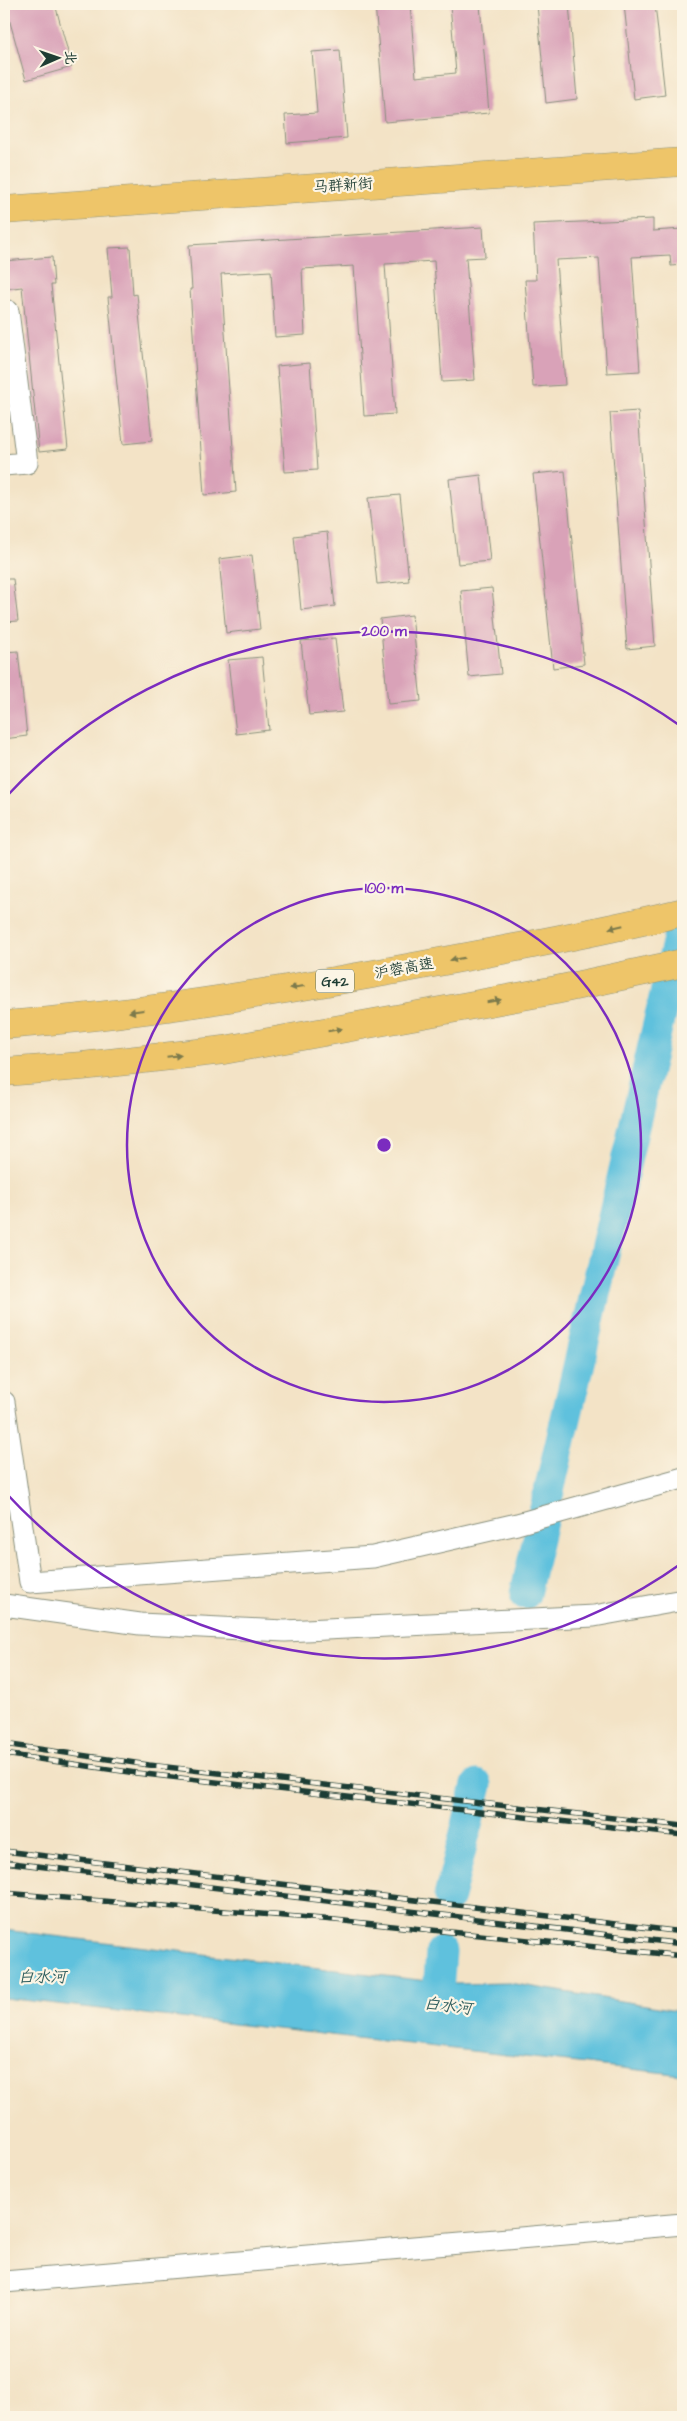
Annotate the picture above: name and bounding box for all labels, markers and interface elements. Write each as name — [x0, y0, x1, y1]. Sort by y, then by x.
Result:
north arrow — [32, 32, 82, 82]
text: 北 — [60, 50, 80, 65]
street label: 马群新街 — [312, 173, 374, 198]
text: 200 m — [360, 621, 407, 642]
text: 100 m — [365, 878, 404, 899]
one-way arrow — [609, 923, 624, 931]
street label: 沪蓉高速 — [373, 953, 435, 984]
one-way arrow — [449, 955, 464, 963]
road number: G42 — [316, 969, 354, 992]
one-way arrow — [288, 984, 304, 992]
one-way arrow — [487, 997, 502, 1005]
one-way arrow — [128, 1007, 144, 1015]
one-way arrow — [327, 1026, 342, 1034]
one-way arrow — [167, 1052, 183, 1060]
centre of rings — [375, 1136, 393, 1154]
water label: 白水河 — [18, 1966, 69, 1988]
water label: 白水河 — [423, 1992, 476, 2020]

